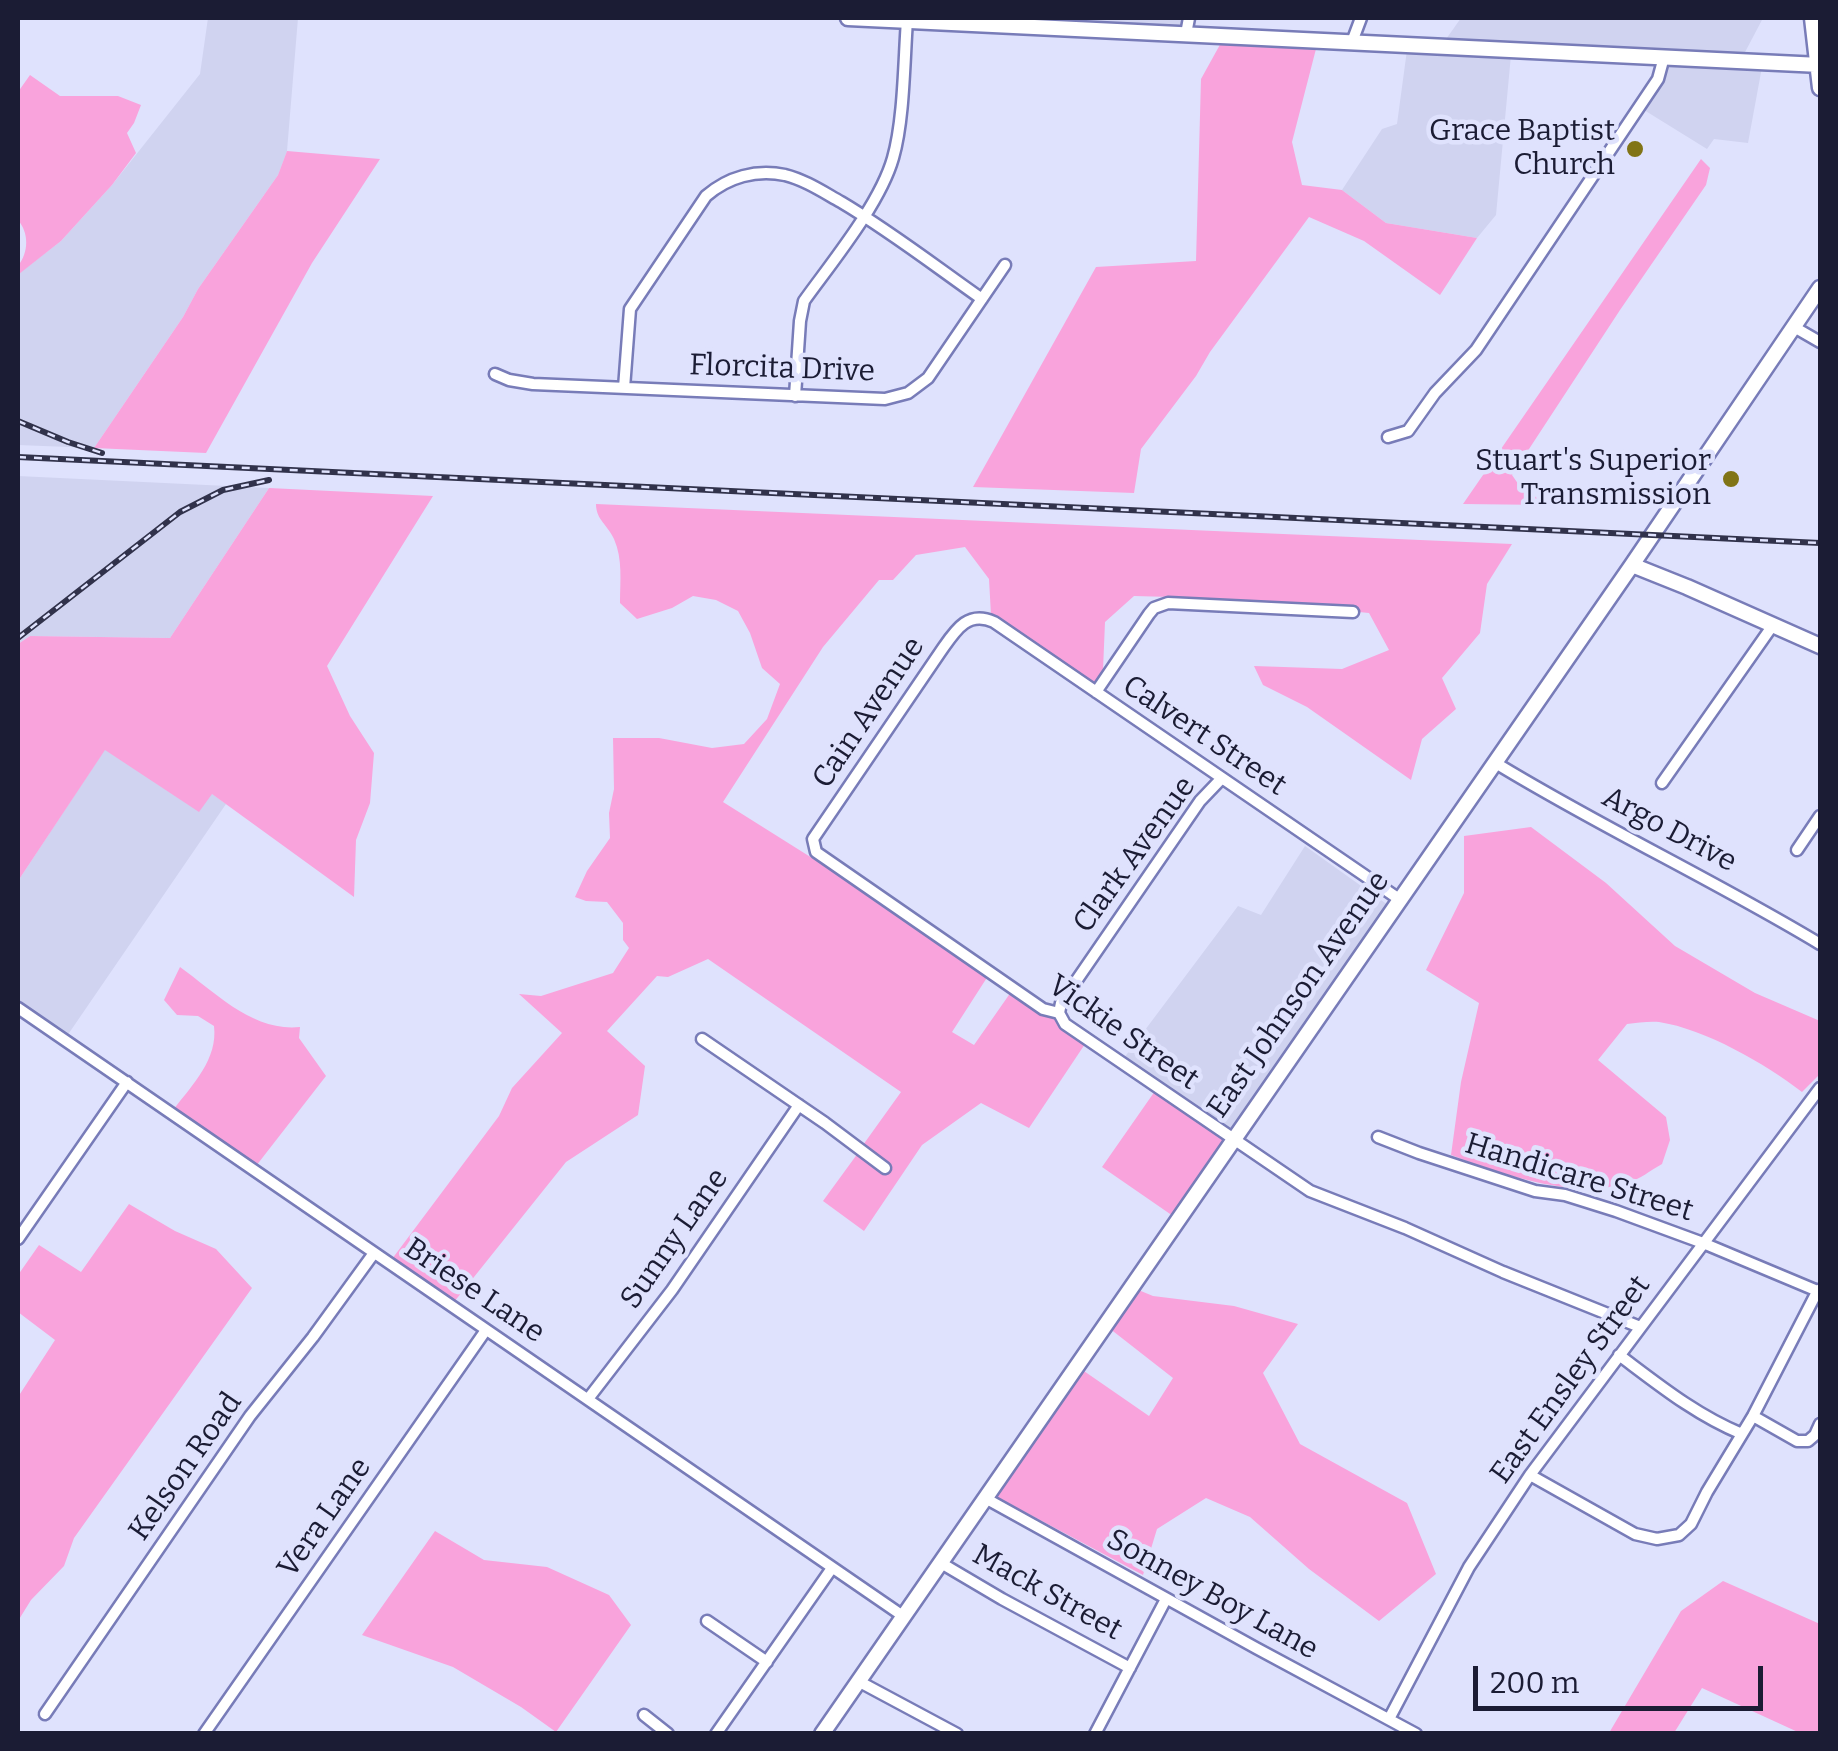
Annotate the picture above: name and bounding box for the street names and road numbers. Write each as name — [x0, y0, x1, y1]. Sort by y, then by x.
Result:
street label: Florcita Drive — [689, 348, 875, 390]
street label: Cain Avenue — [805, 631, 933, 795]
street label: Calvert Street — [1115, 668, 1293, 804]
street label: Clark Avenue — [1066, 770, 1204, 940]
street label: Argo Drive — [1596, 780, 1742, 880]
street label: East Johnson Avenue — [1200, 865, 1398, 1125]
street label: Vickie Street — [1041, 968, 1205, 1098]
street label: Handicare Street — [1461, 1126, 1697, 1230]
street label: Sunny Lane — [613, 1162, 737, 1316]
street label: Briese Lane — [397, 1231, 551, 1351]
street label: East Ensley Street — [1483, 1269, 1659, 1491]
street label: Kelson Road — [122, 1386, 250, 1548]
street label: Vera Lane — [271, 1451, 379, 1585]
street label: Sonney Boy Lane — [1100, 1522, 1324, 1668]
street label: Mack Street — [966, 1537, 1128, 1649]

